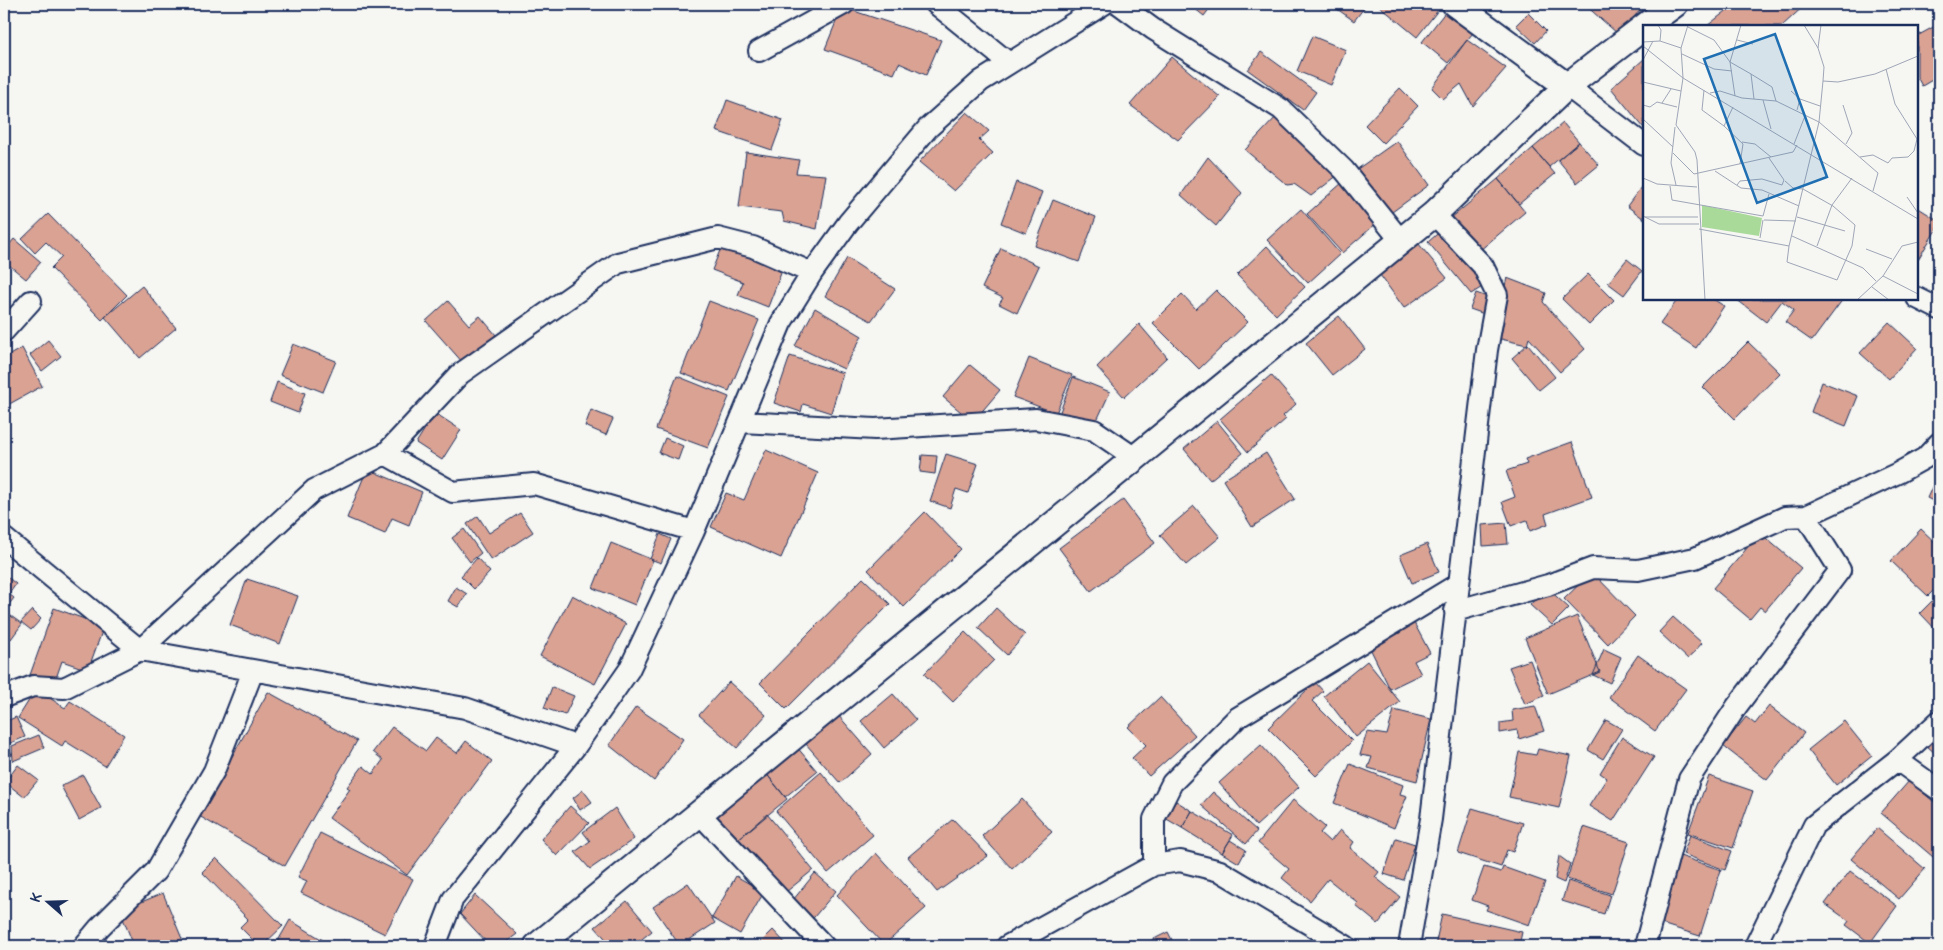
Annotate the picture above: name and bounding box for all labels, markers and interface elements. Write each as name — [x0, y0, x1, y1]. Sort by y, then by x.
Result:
inset map — [1643, 25, 1918, 300]
north arrow — [22, 878, 72, 928]
text: K — [27, 890, 46, 905]

